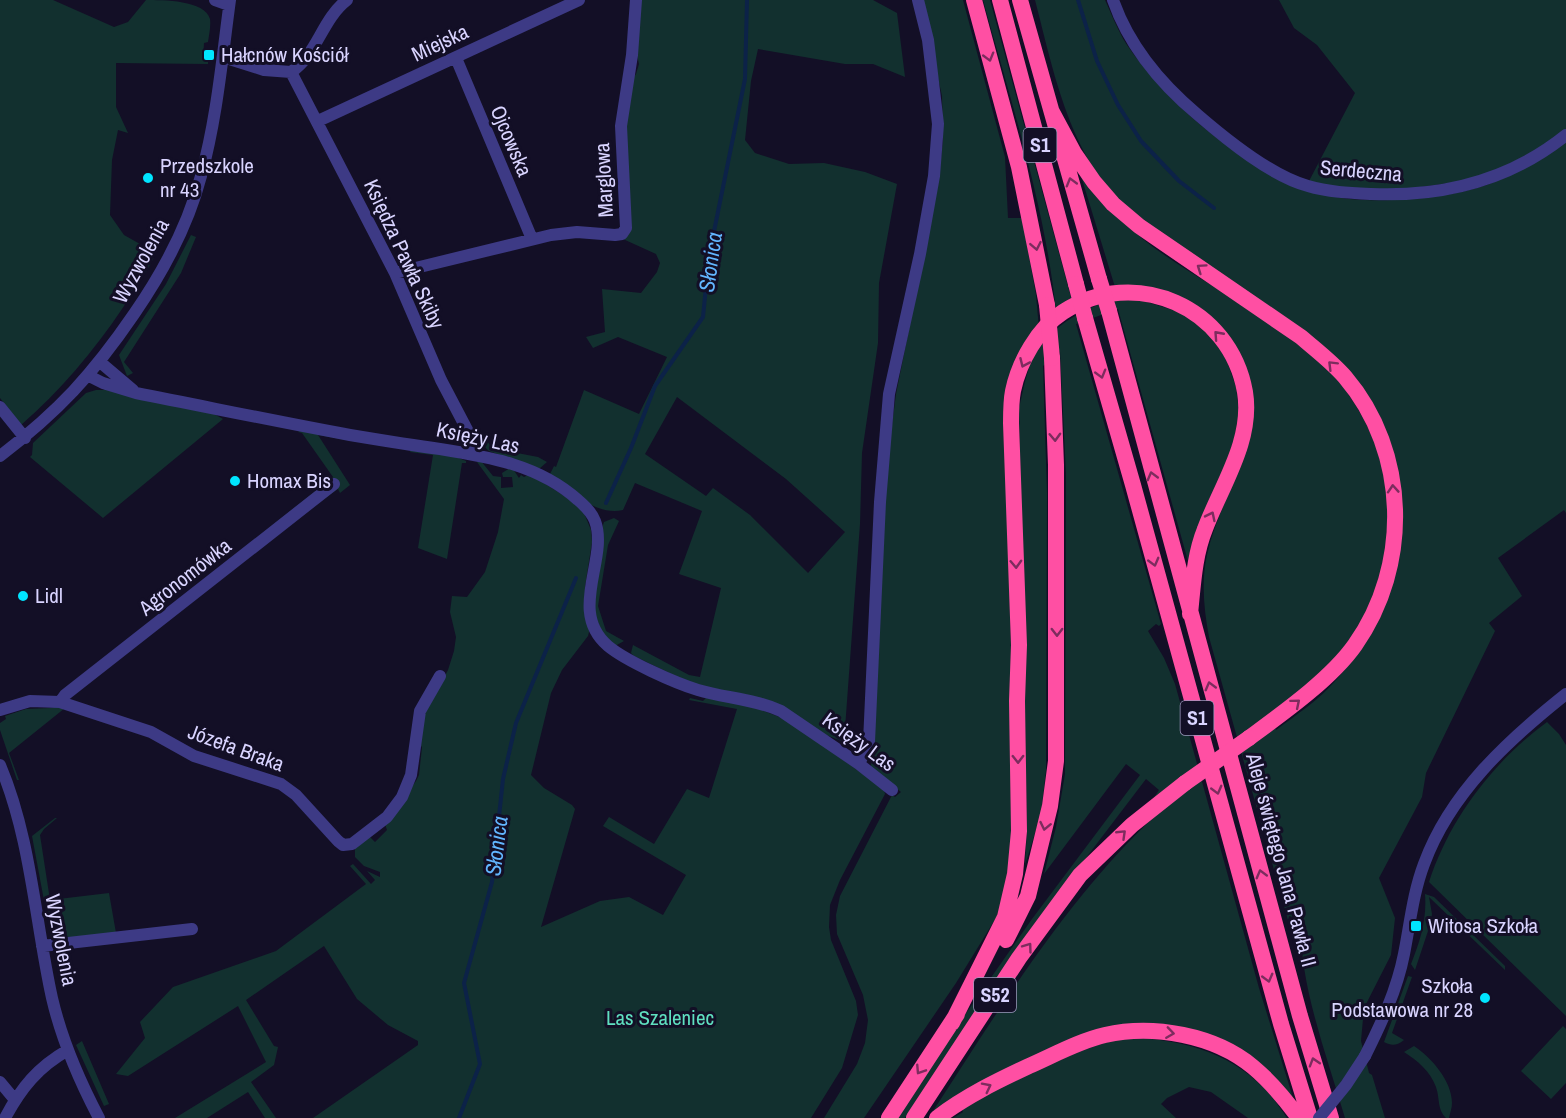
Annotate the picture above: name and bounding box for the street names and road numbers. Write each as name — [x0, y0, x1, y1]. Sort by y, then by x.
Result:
street label: Miejska — [407, 17, 473, 68]
street label: Ojcowska — [484, 101, 540, 181]
road number: S1 — [1024, 128, 1056, 162]
street label: Marglowa — [587, 142, 620, 218]
street label: Serdeczna — [1319, 152, 1404, 189]
street label: Księdza Pawła Skiby — [357, 174, 452, 334]
street label: Wyzwolenia — [105, 213, 176, 308]
street label: Księży Las — [434, 415, 522, 460]
street label: Agronomówka — [132, 531, 237, 623]
road number: S1 — [1180, 701, 1214, 735]
street label: Księży Las — [817, 705, 902, 778]
street label: Józefa Braka — [184, 717, 289, 778]
street label: Aleje świętego Jana Pawła II — [1239, 749, 1324, 970]
street label: Wyzwolenia — [38, 892, 85, 989]
road number: S52 — [974, 978, 1016, 1012]

